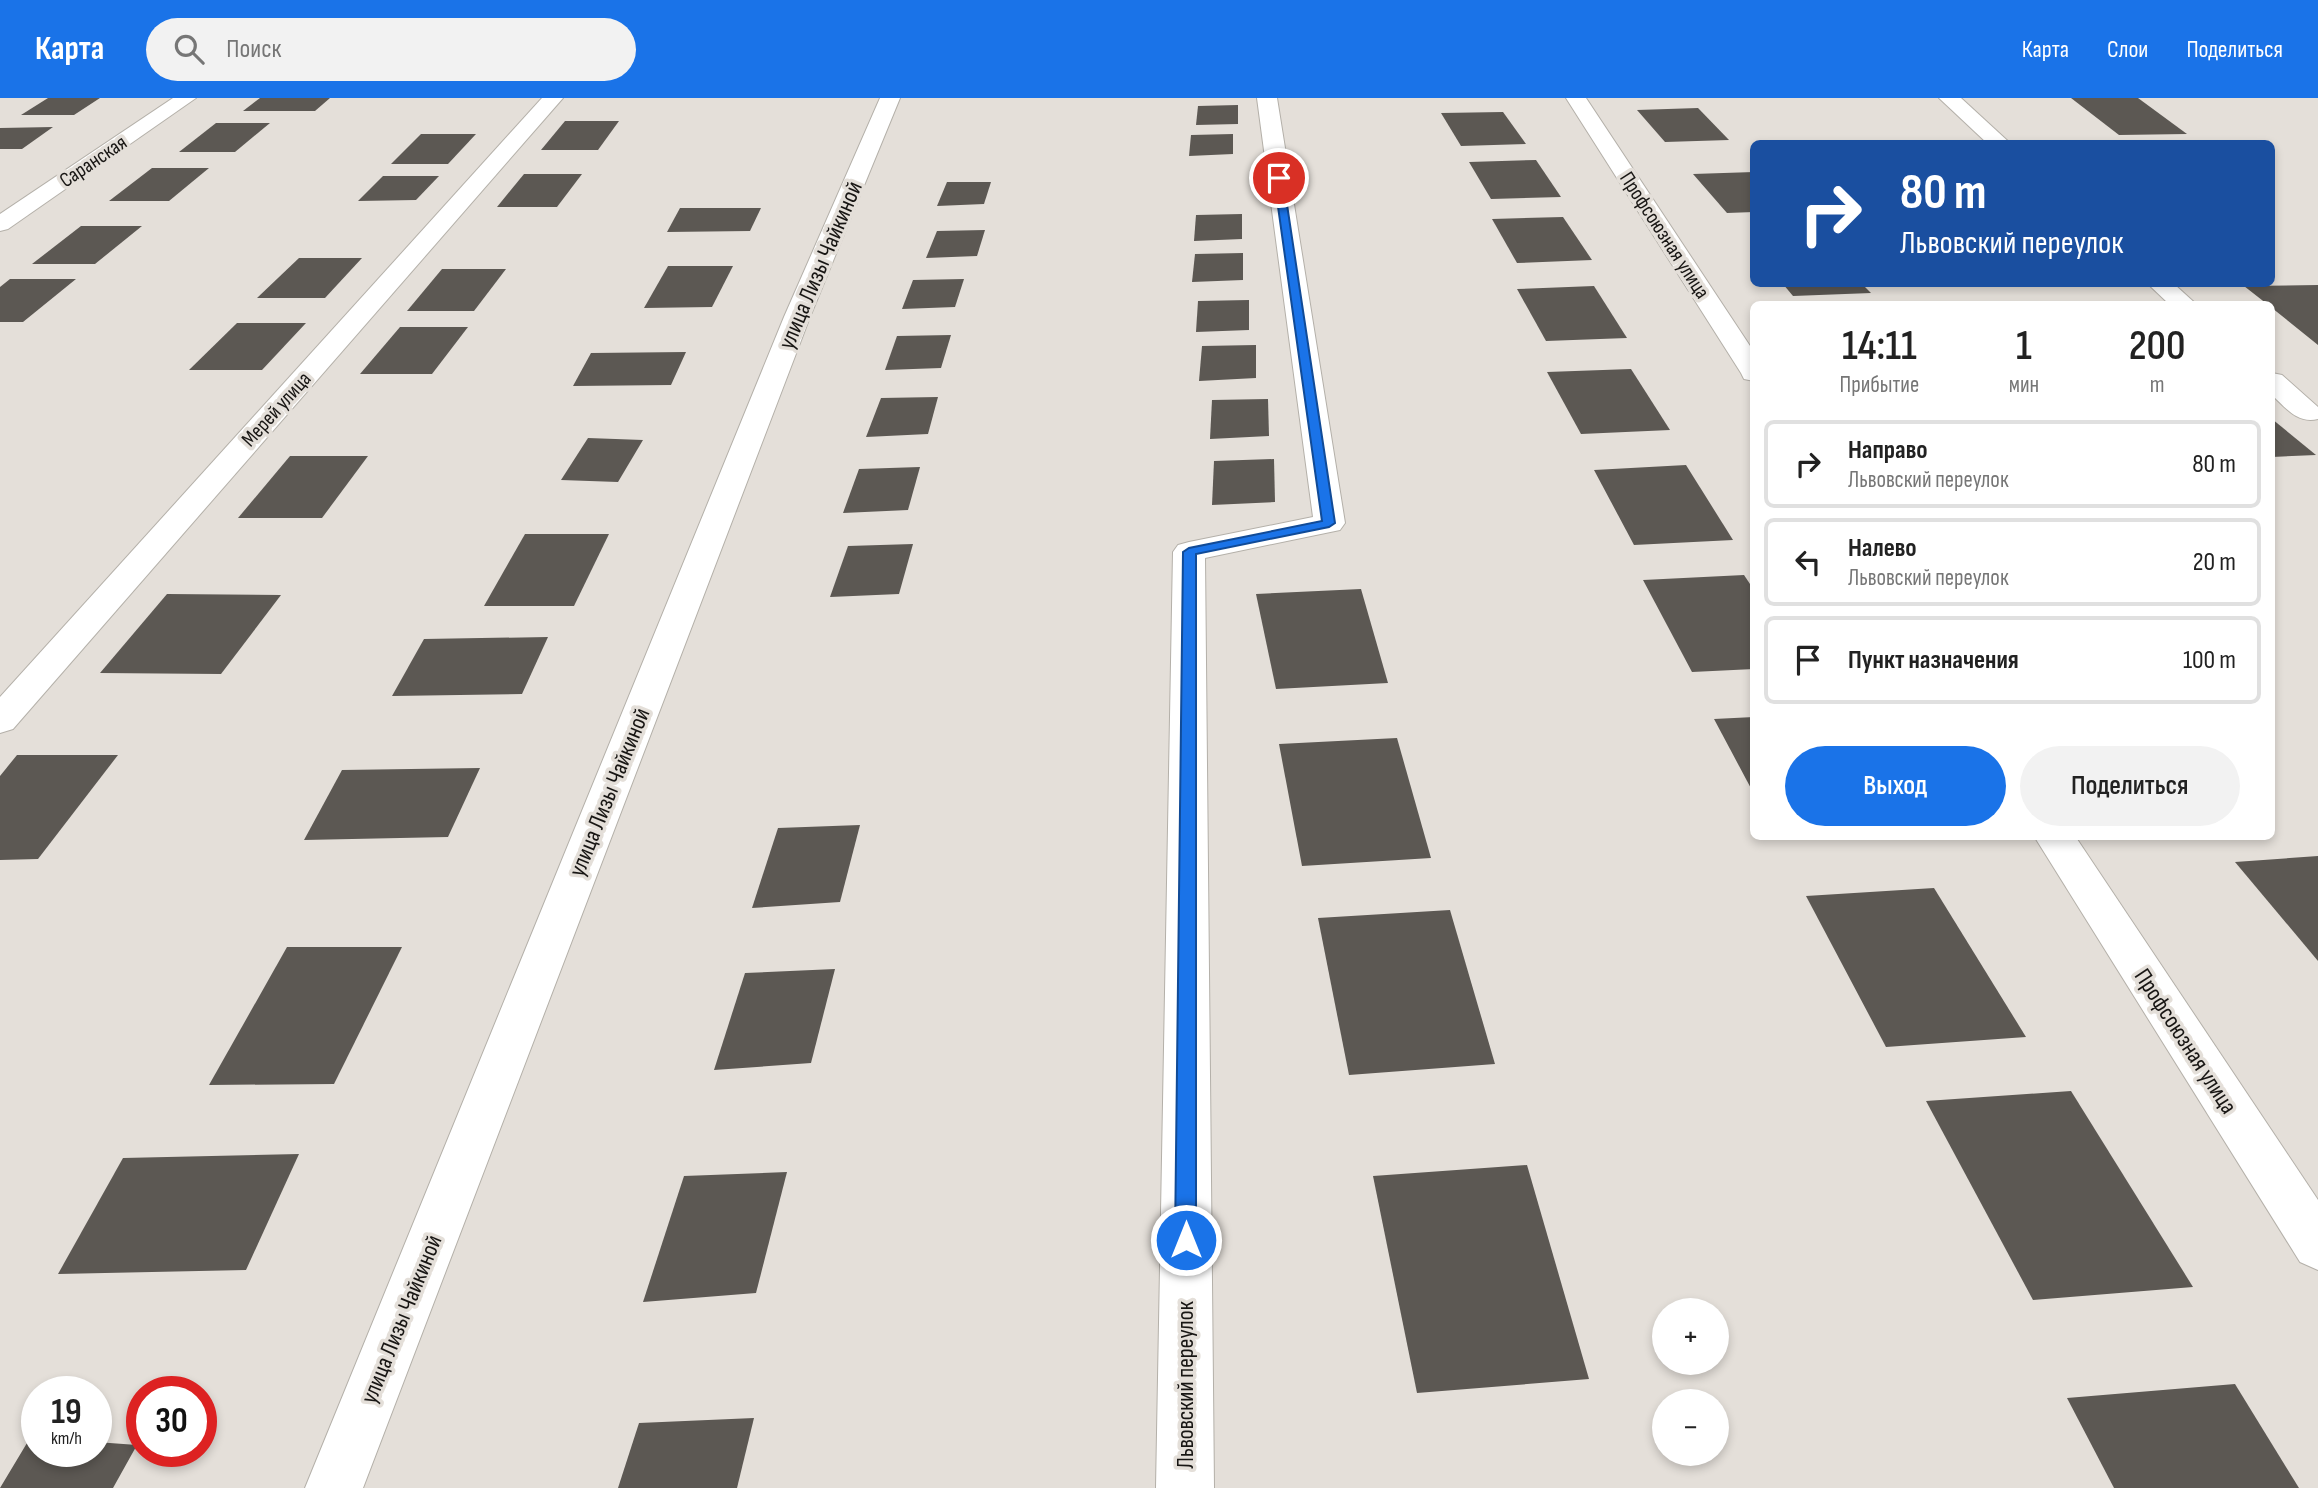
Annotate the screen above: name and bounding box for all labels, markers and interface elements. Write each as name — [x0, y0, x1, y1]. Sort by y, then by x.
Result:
search box — [146, 18, 636, 81]
text: Карта — [35, 29, 104, 69]
icon: search — [170, 30, 208, 68]
text: Поиск — [226, 34, 281, 65]
text: Карта — [2022, 35, 2069, 64]
text: Слои — [2107, 35, 2148, 64]
text: Поделиться — [2186, 35, 2283, 64]
street label: Саранская — [55, 130, 132, 193]
pin — [1249, 148, 1309, 208]
icon: arrive — [1260, 159, 1298, 197]
text: 80 m — [1900, 164, 1987, 223]
street label: Профсоюзная улица — [1614, 167, 1715, 303]
icon: right — [1785, 168, 1876, 259]
street label: улица Лизы Чайкиной — [772, 177, 869, 353]
text: Львовский переулок — [1900, 224, 2123, 263]
text: 14:11 — [1842, 321, 1917, 372]
text: 1 — [2016, 321, 2032, 372]
text: 200 — [2129, 321, 2185, 372]
street label: Мерей улица — [236, 367, 316, 452]
text: Прибытие — [1840, 371, 1919, 399]
text: мин — [2009, 371, 2039, 399]
text: m — [2150, 371, 2164, 399]
text: Направо — [1848, 435, 1927, 466]
icon: right — [1789, 445, 1827, 483]
text: 80 m — [2192, 449, 2236, 480]
text: Львовский переулок — [1848, 466, 2009, 494]
text: Налево — [1848, 533, 1917, 564]
icon: left — [1789, 543, 1827, 581]
text: 20 m — [2193, 547, 2236, 578]
text: Львовский переулок — [1848, 564, 2009, 592]
icon: arrive — [1789, 641, 1827, 679]
text: Пункт назначения — [1848, 645, 2019, 676]
text: 100 m — [2183, 645, 2236, 676]
street label: улица Лизы Чайкиной — [562, 704, 656, 881]
button: Выход — [1785, 746, 2006, 826]
button: Поделиться — [2020, 746, 2240, 826]
street label: Профсоюзная улица — [2128, 963, 2243, 1119]
position arrow — [1149, 1203, 1223, 1277]
street label: улица Лизы Чайкиной — [354, 1231, 448, 1408]
map controls — [1652, 1298, 1729, 1466]
button: + — [1652, 1298, 1729, 1375]
street label: Львовский переулок — [1171, 1300, 1200, 1469]
speed limit sign: 30 — [126, 1376, 217, 1467]
button: − — [1652, 1389, 1729, 1466]
text: 19 — [51, 1391, 82, 1434]
text: km/h — [51, 1428, 82, 1449]

